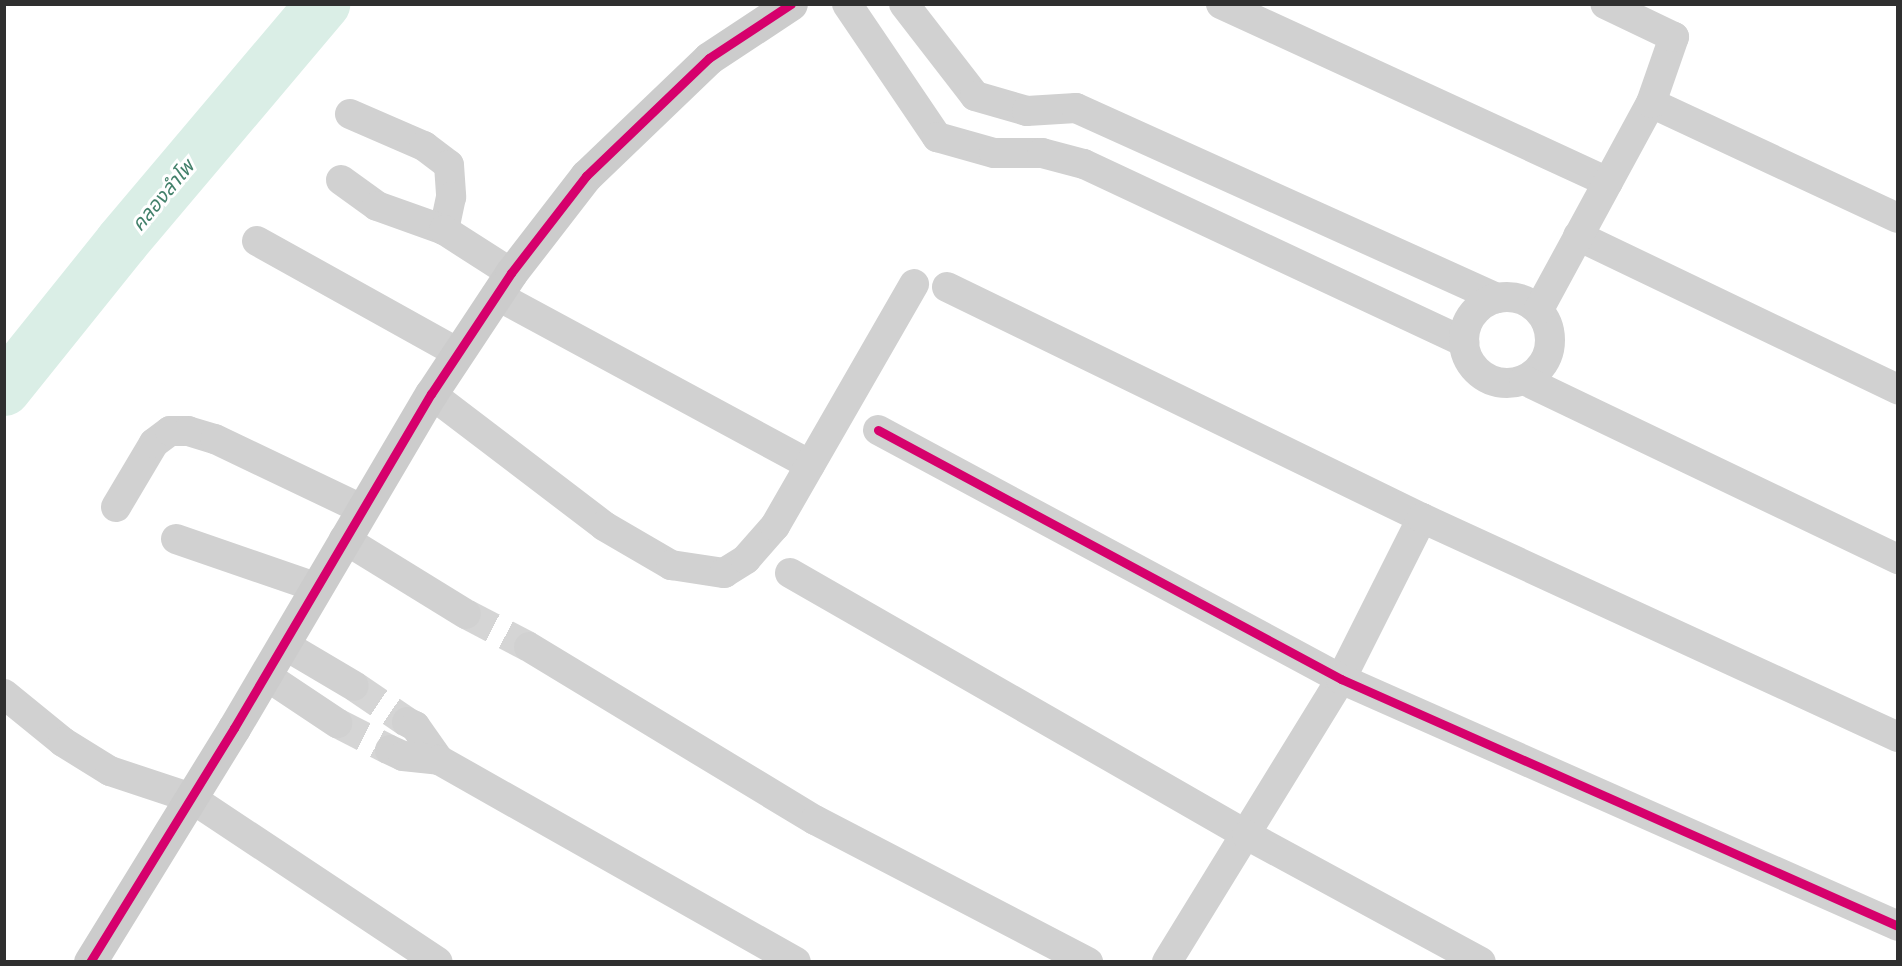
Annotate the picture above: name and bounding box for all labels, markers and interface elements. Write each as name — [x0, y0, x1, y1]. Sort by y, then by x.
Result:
water label: คลองลำโพ — [125, 155, 199, 235]

